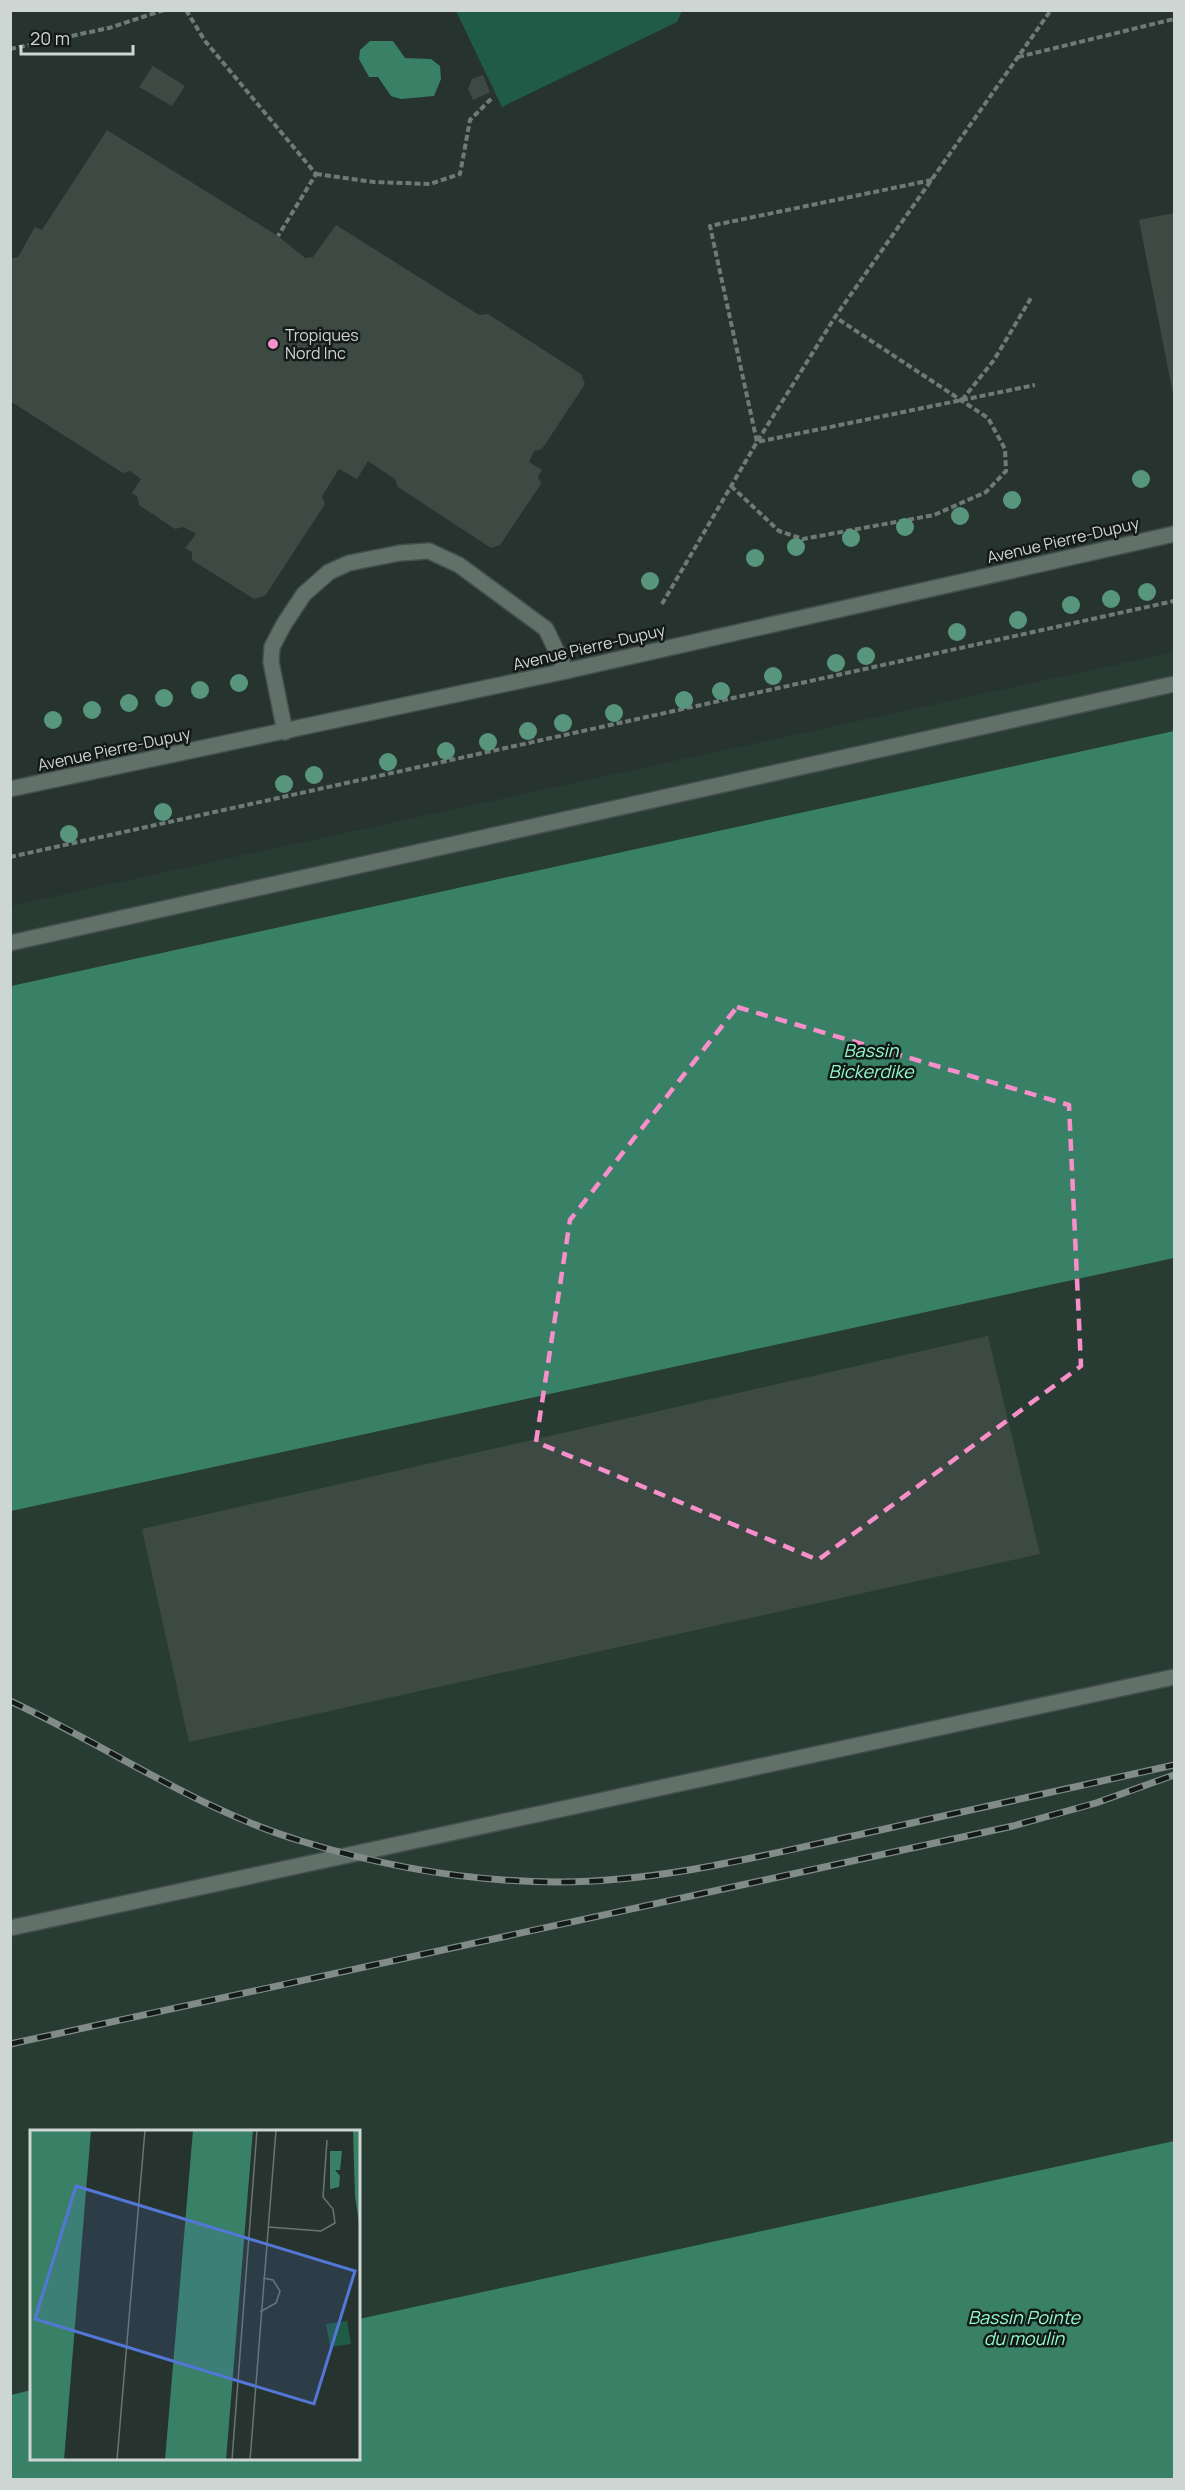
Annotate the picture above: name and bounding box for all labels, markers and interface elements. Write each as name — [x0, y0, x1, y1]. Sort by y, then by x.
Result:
scale bar — [21, 18, 134, 56]
text: 20 m — [30, 26, 70, 50]
place label: Tropiques Nord Inc — [285, 324, 359, 364]
marker: Tropiques Nord Inc — [266, 337, 280, 351]
street label: Avenue Pierre-Dupuy — [985, 512, 1142, 568]
street label: Avenue Pierre-Dupuy — [511, 619, 668, 675]
street label: Avenue Pierre-Dupuy — [35, 722, 193, 776]
water label: Bassin Bickerdike — [829, 1038, 915, 1083]
inset map — [30, 2130, 360, 2460]
water label: Bassin Pointe du moulin — [968, 2305, 1082, 2350]

